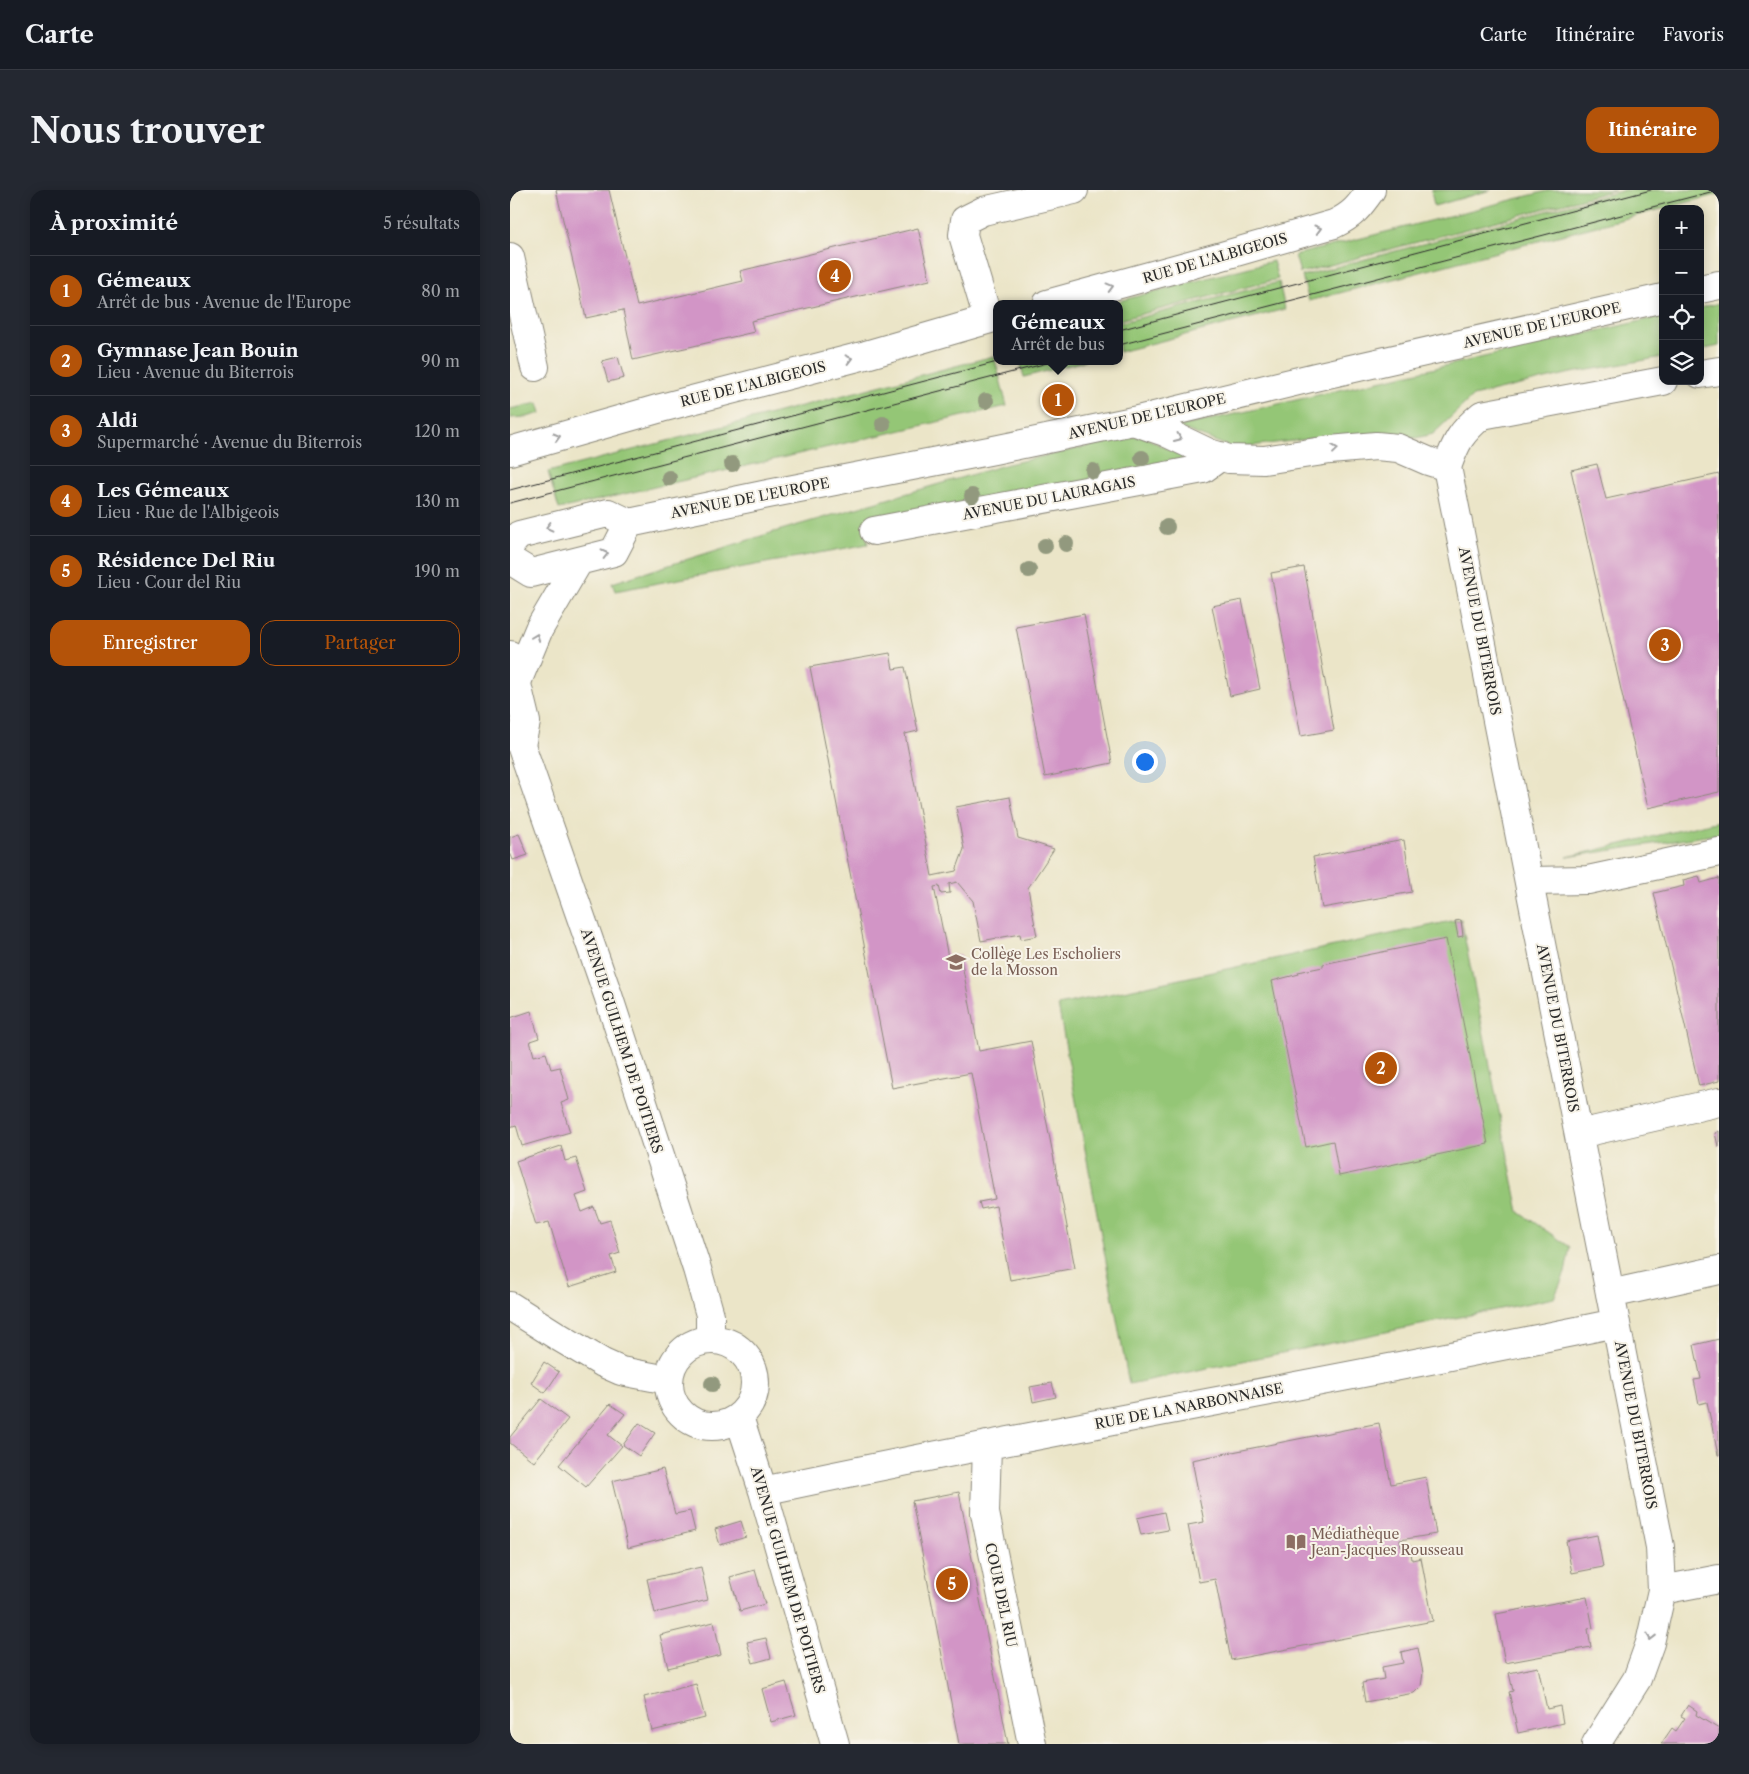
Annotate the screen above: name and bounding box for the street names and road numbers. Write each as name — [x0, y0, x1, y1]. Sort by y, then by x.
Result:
street label: RUE DE L'ALBIGEOIS — [1141, 229, 1289, 287]
street label: AVENUE DE L'EUROPE — [1460, 298, 1623, 352]
street label: RUE DE L'ALBIGEOIS — [678, 357, 828, 411]
street label: AVENUE DE L'EUROPE — [1065, 389, 1228, 443]
street label: AVENUE DU LAURAGAIS — [960, 472, 1137, 524]
street label: AVENUE DE L'EUROPE — [668, 474, 831, 522]
street label: AVENUE DU BITERROIS — [1455, 544, 1505, 717]
street label: AVENUE GUILHEM DE POITIERS — [577, 925, 667, 1156]
street label: AVENUE DU BITERROIS — [1533, 941, 1583, 1114]
street label: AVENUE DU BITERROIS — [1611, 1338, 1661, 1511]
street label: RUE DE LA NARBONNAISE — [1093, 1379, 1285, 1433]
street label: AVENUE GUILHEM DE POITIERS — [747, 1463, 829, 1696]
street label: COUR DEL RIU — [981, 1541, 1021, 1649]

